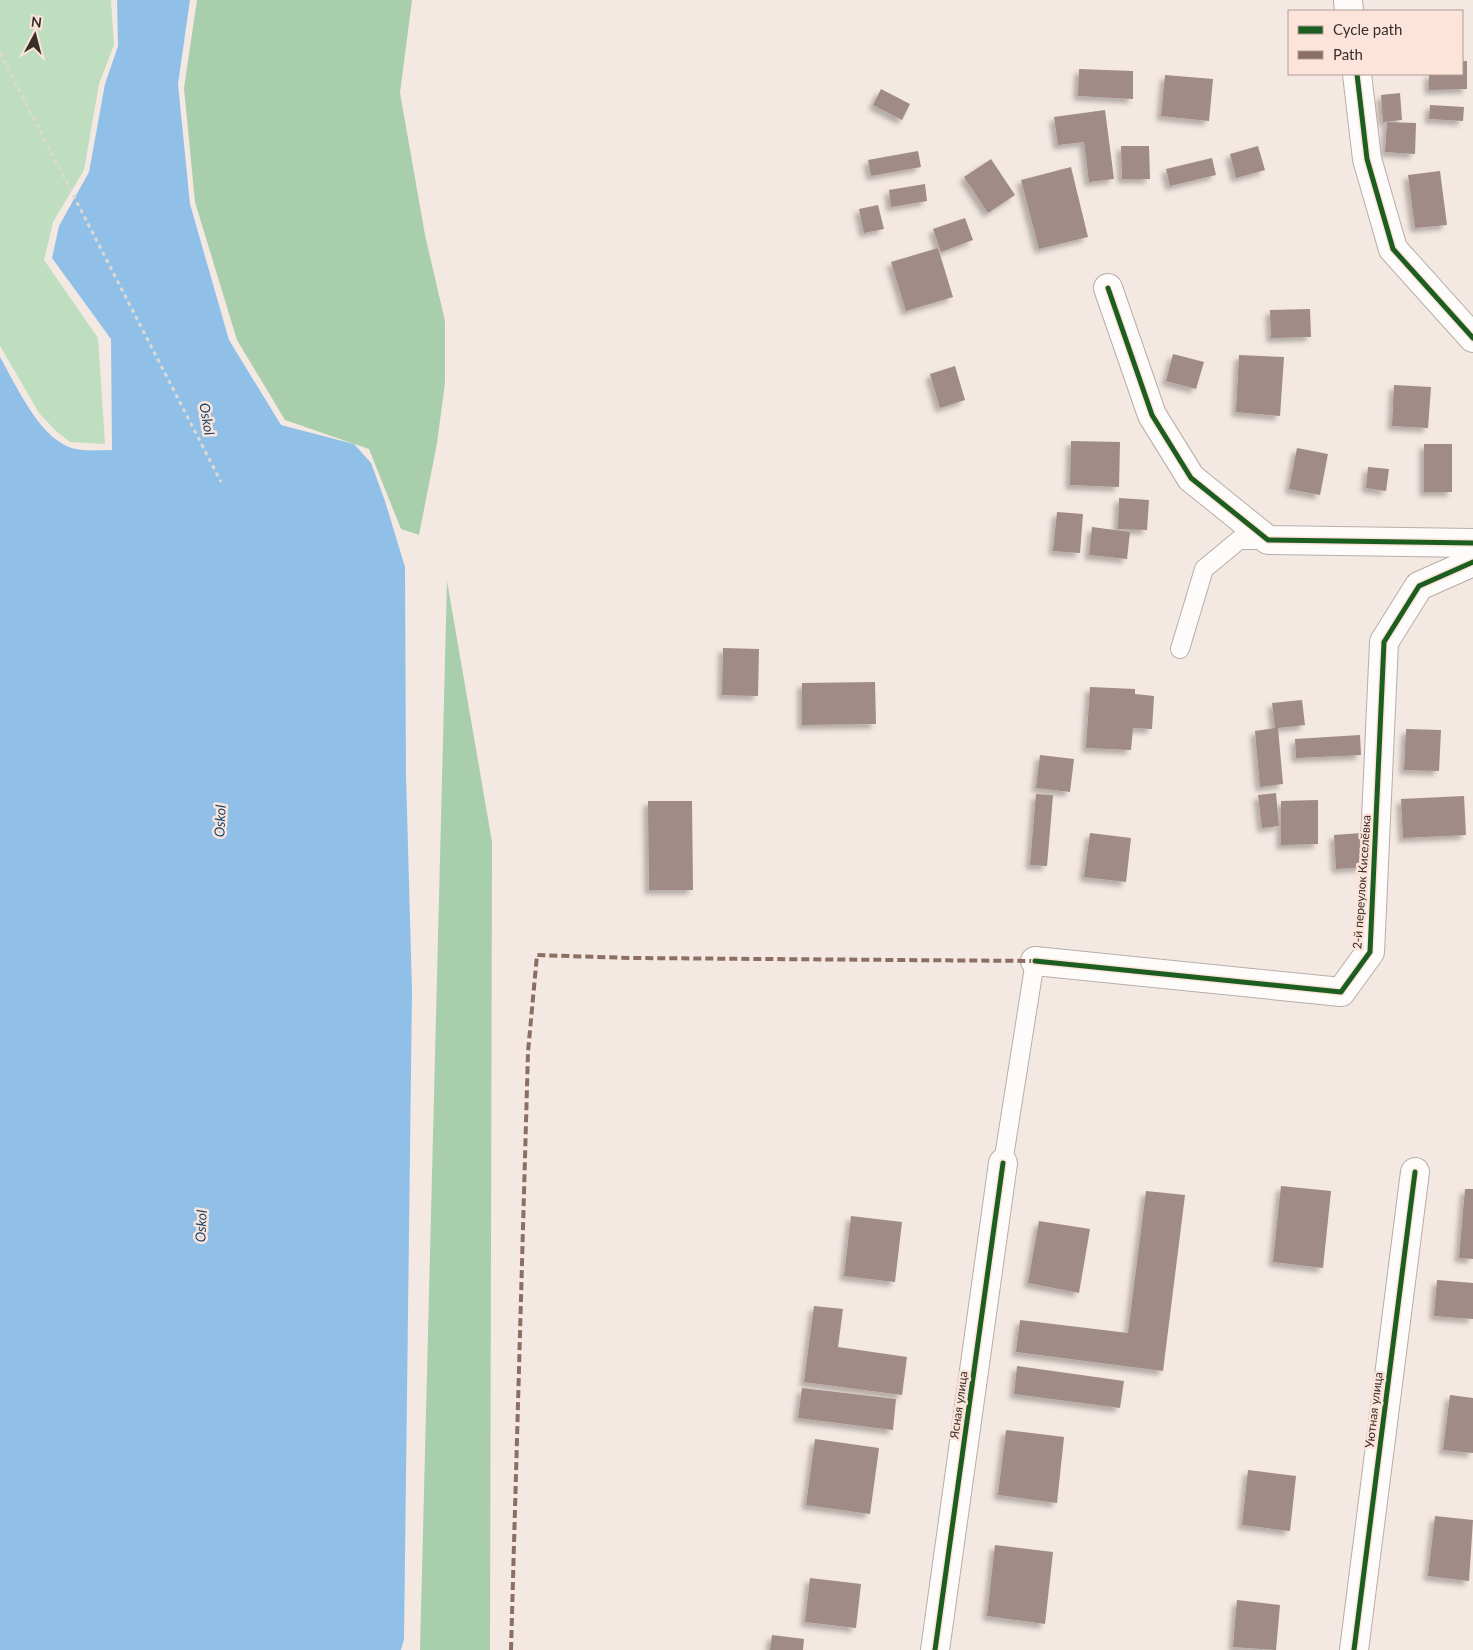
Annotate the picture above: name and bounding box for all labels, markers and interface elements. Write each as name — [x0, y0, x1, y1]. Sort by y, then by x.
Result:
north arrow — [10, 10, 60, 60]
legend — [1288, 10, 1463, 75]
text: N — [30, 13, 43, 31]
text: Cycle path — [1333, 20, 1402, 38]
text: Path — [1333, 45, 1363, 63]
water label: Oskol — [196, 401, 219, 436]
water label: Oskol — [210, 804, 229, 838]
street label: 2-й переулок Киселёвка — [1349, 814, 1374, 950]
water label: Oskol — [191, 1209, 210, 1243]
street label: Ясная улица — [946, 1370, 971, 1441]
street label: Уютная улица — [1361, 1371, 1386, 1449]

